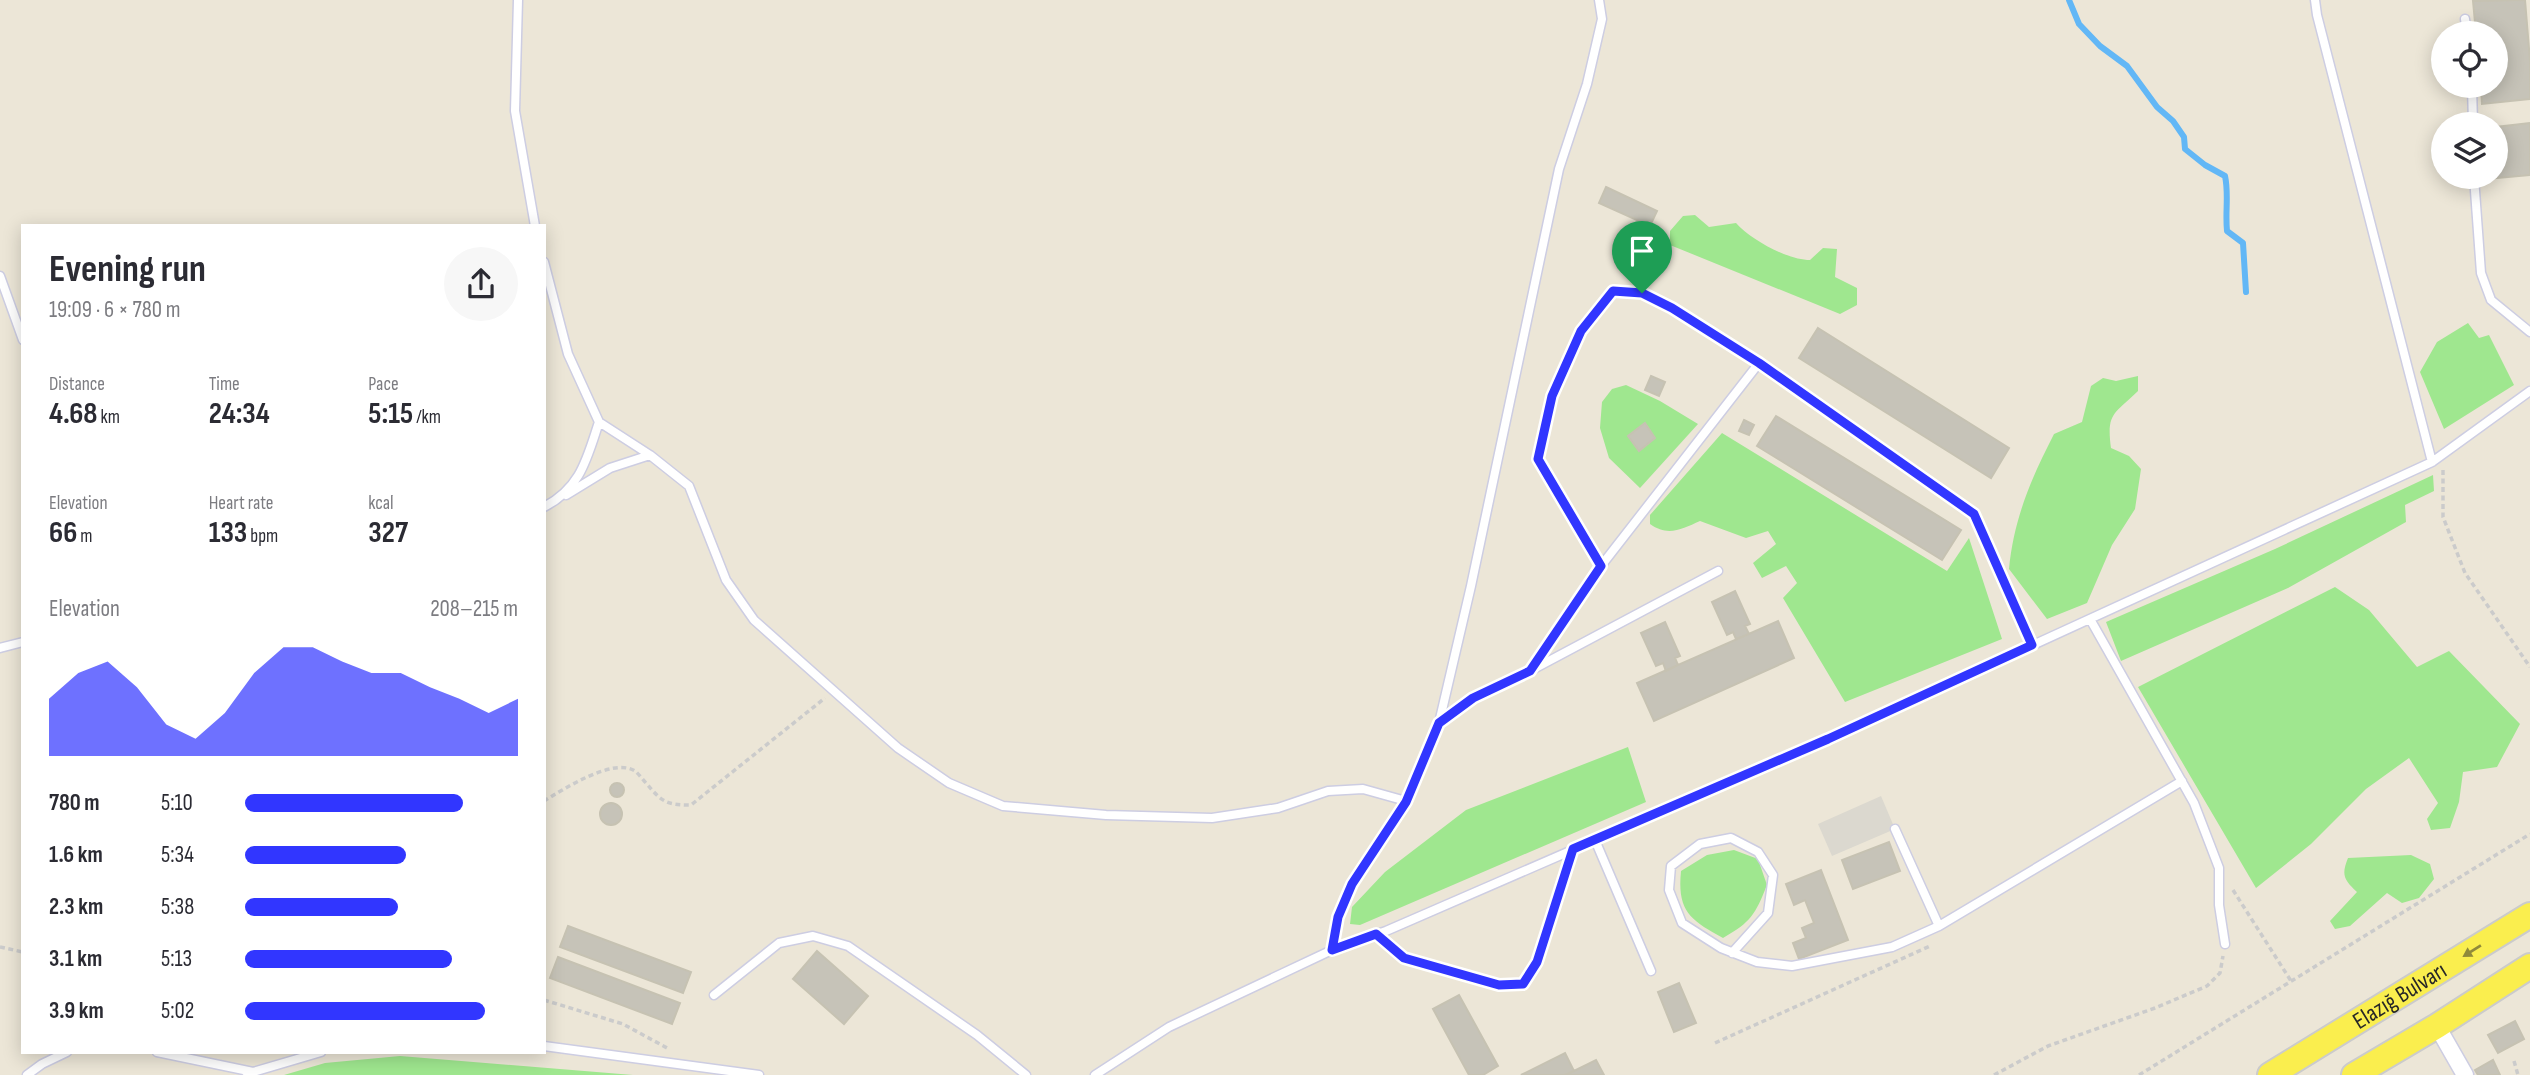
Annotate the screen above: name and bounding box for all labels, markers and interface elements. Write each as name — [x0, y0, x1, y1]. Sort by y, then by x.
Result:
map controls — [2431, 21, 2508, 189]
button: locate — [2431, 21, 2508, 98]
button: layers — [2431, 112, 2508, 189]
pin — [1612, 221, 1672, 293]
icon: arrive — [1623, 232, 1661, 270]
text: Evening run — [49, 247, 206, 292]
button: share — [444, 247, 518, 321]
text: 19:09 · 6 × 780 m — [49, 296, 180, 324]
text: Distance — [49, 373, 105, 396]
text: Time — [209, 373, 240, 396]
text: Pace — [368, 373, 399, 396]
text: 4.68 — [49, 396, 97, 432]
text: 24:34 — [209, 396, 270, 432]
text: 5:15 — [368, 396, 413, 432]
text: km — [97, 406, 120, 429]
text: /km — [413, 406, 441, 429]
text: Elevation — [49, 492, 108, 515]
text: Heart rate — [209, 492, 274, 515]
text: kcal — [368, 492, 393, 515]
text: 66 — [49, 515, 77, 551]
text: 133 — [209, 515, 247, 551]
text: 327 — [368, 515, 408, 551]
text: m — [77, 525, 93, 548]
text: bpm — [247, 525, 278, 548]
text: Elevation — [49, 595, 120, 623]
text: 208–215 m — [430, 595, 518, 623]
text: 780 m — [49, 789, 100, 817]
text: 5:10 — [161, 789, 193, 817]
text: 1.6 km — [49, 841, 103, 869]
text: 5:34 — [161, 841, 194, 869]
text: 2.3 km — [49, 893, 103, 921]
text: 5:38 — [161, 893, 194, 921]
text: 3.1 km — [49, 945, 102, 973]
text: 5:13 — [161, 945, 192, 973]
one-way arrow — [2462, 945, 2481, 958]
street label: Elazığ Bulvarı — [2347, 956, 2452, 1035]
text: 3.9 km — [49, 997, 104, 1025]
text: 5:02 — [161, 997, 194, 1025]

